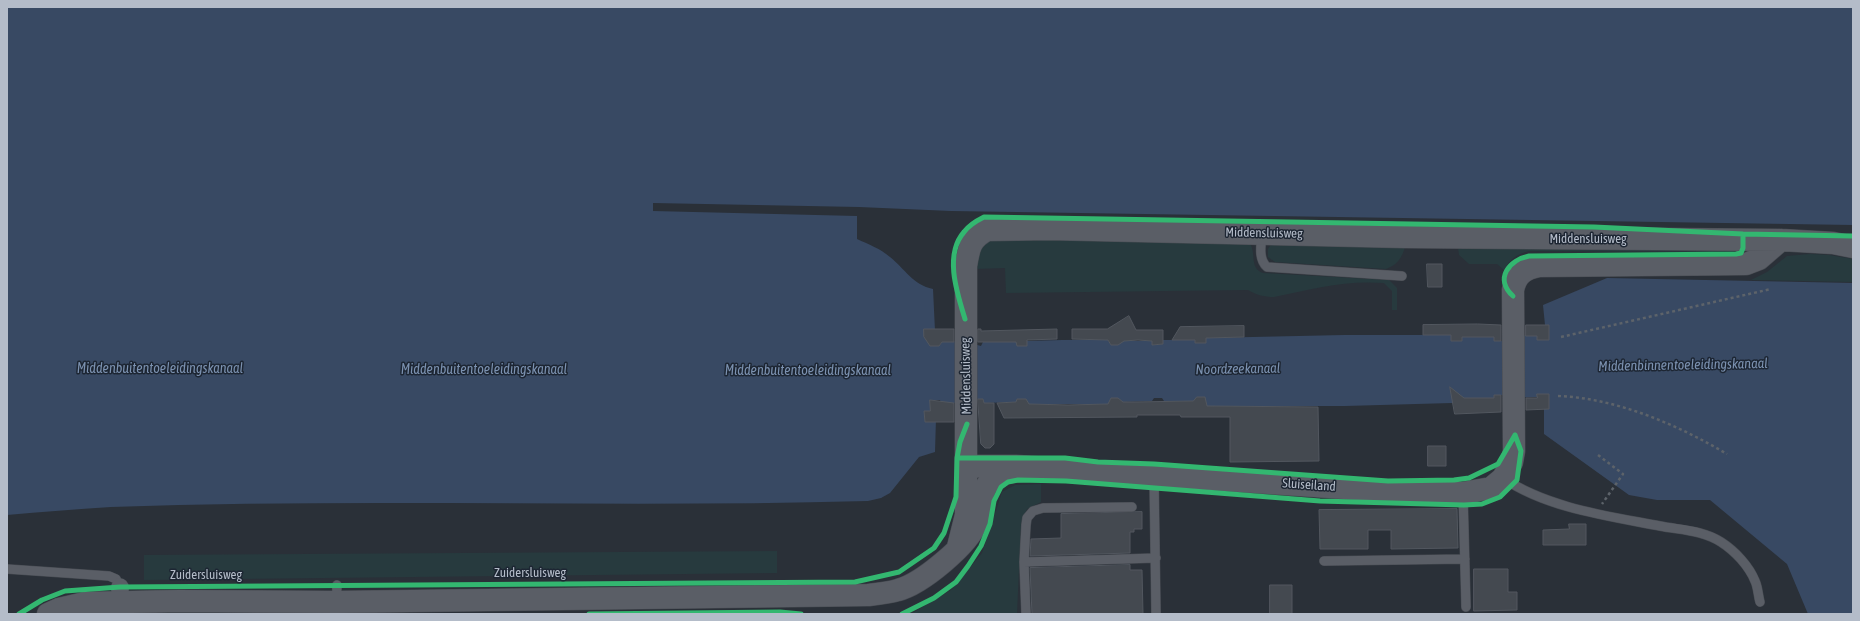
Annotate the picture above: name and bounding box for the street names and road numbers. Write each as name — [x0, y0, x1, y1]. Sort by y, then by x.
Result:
street label: Middensluisweg — [1225, 225, 1303, 241]
street label: Middensluisweg — [1549, 231, 1627, 247]
street label: Middensluisweg — [958, 337, 974, 415]
street label: Sluiseiland — [1282, 475, 1336, 495]
street label: Zuidersluisweg — [494, 565, 566, 581]
street label: Zuidersluisweg — [170, 567, 242, 583]

